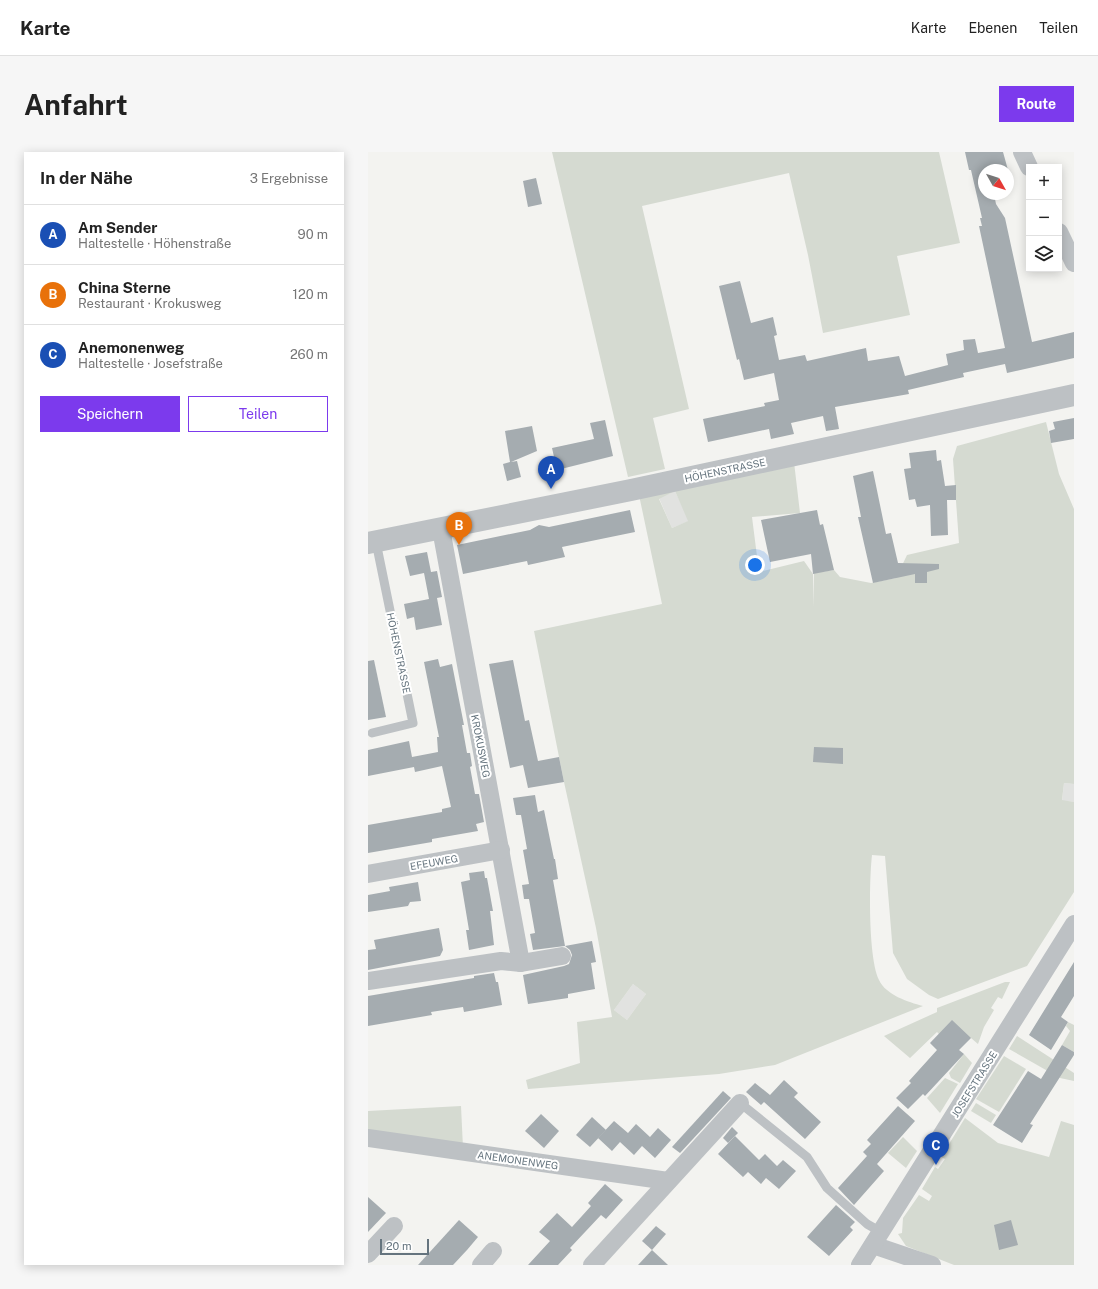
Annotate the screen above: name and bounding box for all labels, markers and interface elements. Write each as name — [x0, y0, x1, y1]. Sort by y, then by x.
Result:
text: Karte — [20, 17, 70, 39]
text: Karte — [911, 20, 946, 36]
text: Ebenen — [968, 20, 1017, 36]
text: Teilen — [1039, 20, 1078, 36]
button: Route — [999, 86, 1074, 122]
text: Anfahrt — [24, 88, 128, 121]
north arrow — [978, 164, 1014, 200]
map controls — [1026, 164, 1062, 272]
button: + — [1026, 164, 1062, 200]
text: In der Nähe — [40, 168, 133, 188]
text: 3 Ergebnisse — [250, 171, 328, 186]
button: − — [1026, 200, 1062, 236]
text: Am Sender — [78, 219, 158, 236]
text: A — [48, 227, 58, 242]
text: 90 m — [298, 227, 328, 242]
text: Haltestelle · Höhenstraße — [78, 236, 231, 251]
button: layers — [1026, 236, 1062, 272]
text: China Sterne — [78, 279, 171, 296]
text: B — [49, 287, 57, 302]
text: 120 m — [293, 287, 328, 302]
text: Restaurant · Krokusweg — [78, 296, 222, 311]
text: Anemonenweg — [78, 339, 184, 356]
text: C — [48, 347, 58, 362]
text: 260 m — [290, 347, 328, 362]
text: Haltestelle · Josefstraße — [78, 356, 223, 371]
button: Speichern — [40, 396, 180, 432]
button: Teilen — [188, 396, 328, 432]
pin: A — [538, 456, 564, 489]
street label: HÖHENSTRASSE — [683, 456, 767, 484]
pin: B — [446, 512, 472, 545]
your location — [745, 555, 765, 575]
street label: HÖHENSTRASSE — [385, 611, 413, 695]
street label: KROKUSWEG — [469, 713, 493, 779]
street label: EFEUWEG — [409, 852, 459, 872]
street label: JOSEFSTRASSE — [949, 1049, 999, 1119]
pin: C — [923, 1132, 949, 1165]
street label: ANEMONENWEG — [477, 1148, 559, 1172]
scale bar — [380, 1237, 429, 1256]
text: 20 m — [386, 1240, 411, 1252]

